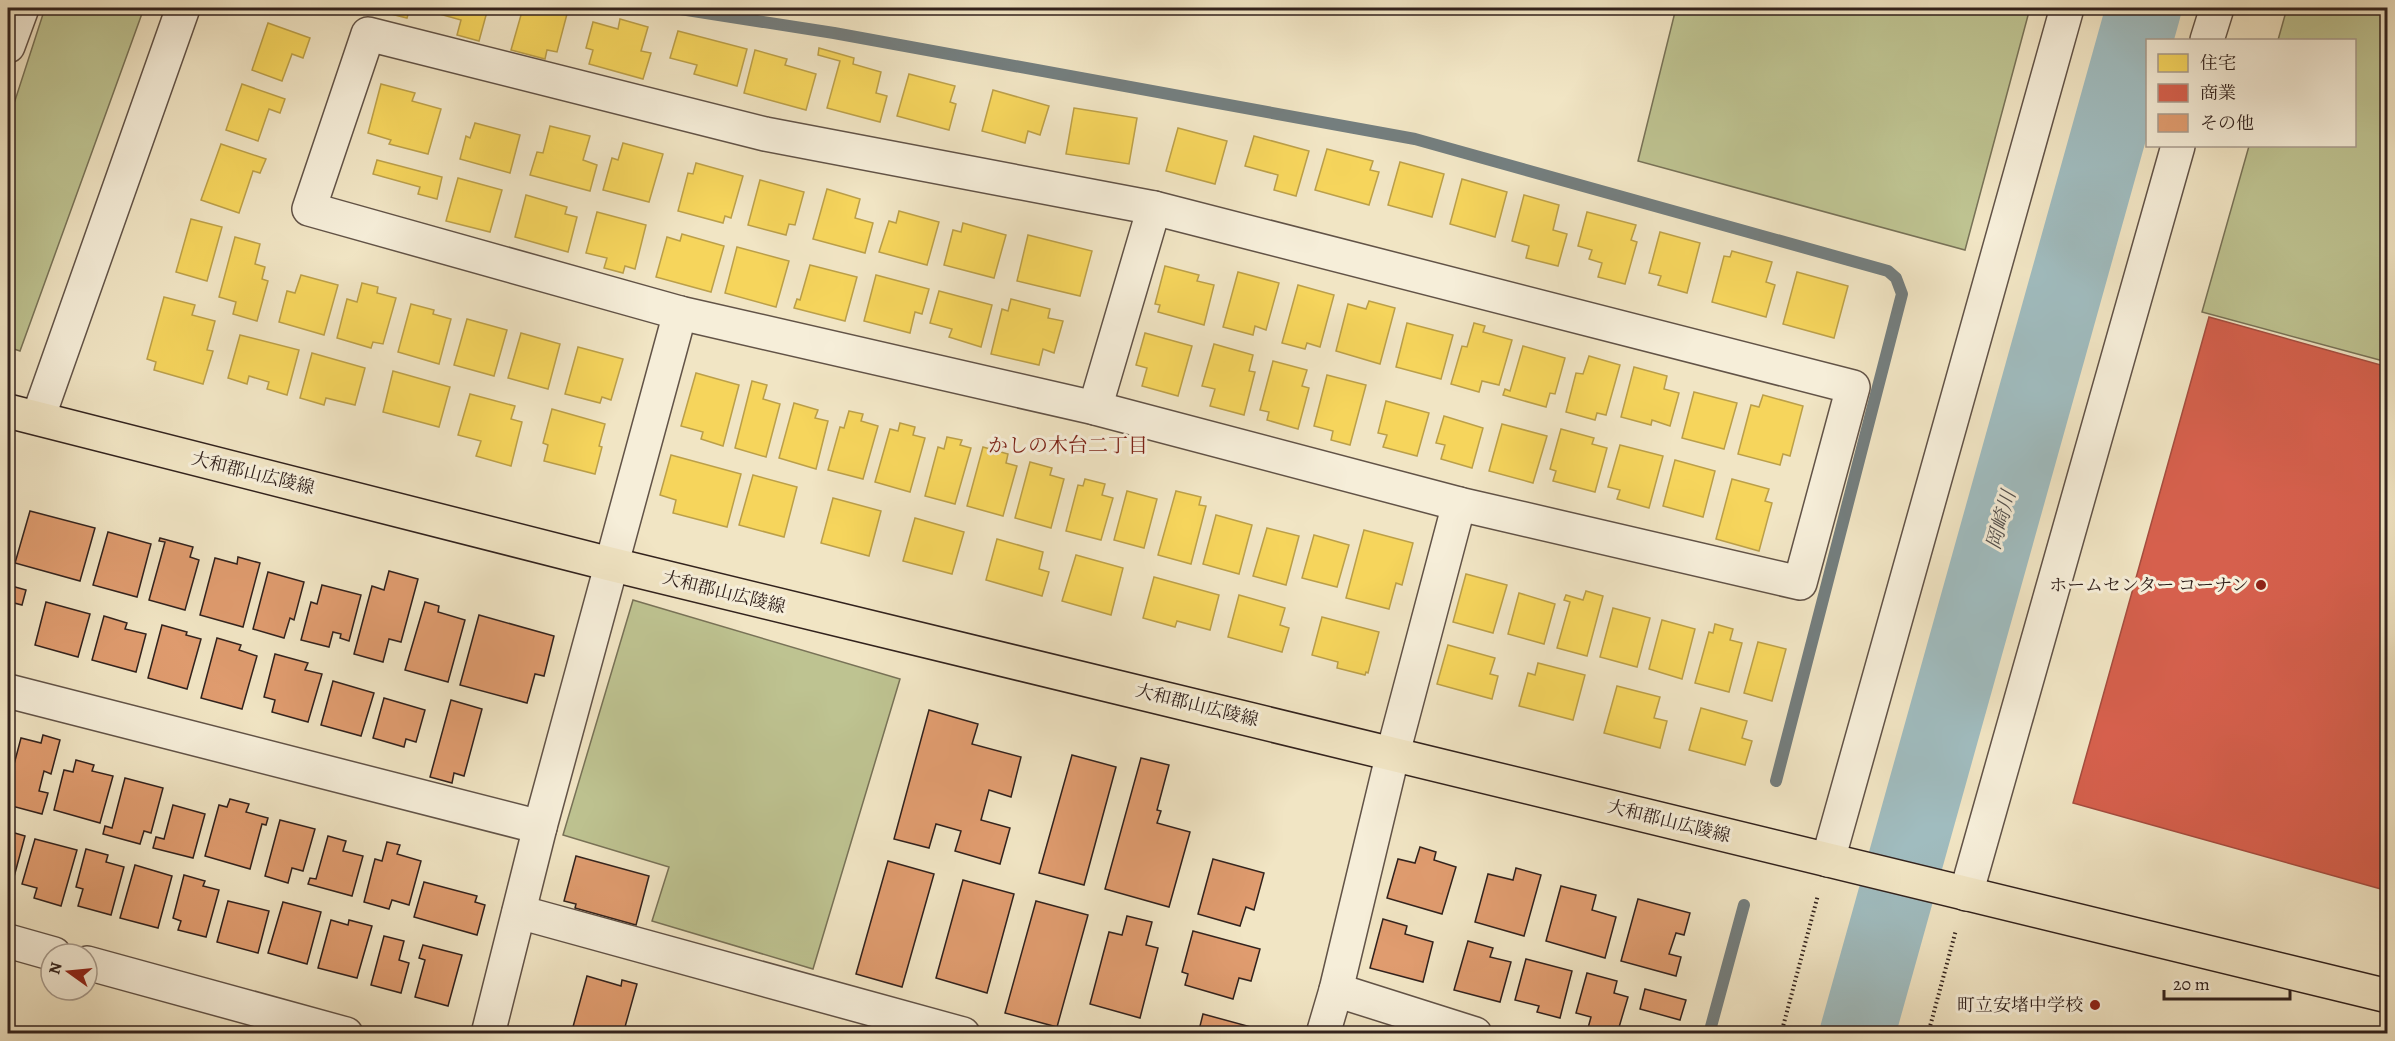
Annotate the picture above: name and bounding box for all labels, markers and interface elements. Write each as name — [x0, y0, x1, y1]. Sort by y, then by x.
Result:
legend — [2146, 39, 2356, 147]
text: 住宅 — [2200, 51, 2236, 75]
text: 商業 — [2200, 81, 2236, 105]
text: その他 — [2200, 111, 2254, 135]
district label: かしの木台二丁目 — [988, 432, 1148, 459]
street label: 大和郡山広陵線 — [189, 446, 317, 500]
water label: 岡崎川 — [1980, 486, 2023, 553]
street label: 大和郡山広陵線 — [660, 565, 788, 619]
place label: ホームセンター コーナン — [2049, 573, 2249, 597]
marker: ホームセンター コーナン — [2254, 578, 2268, 592]
street label: 大和郡山広陵線 — [1133, 678, 1261, 732]
street label: 大和郡山広陵線 — [1605, 794, 1733, 848]
north arrow — [39, 942, 99, 1002]
text: N — [43, 960, 68, 977]
scale bar — [2164, 963, 2290, 1001]
text: 20 m — [2173, 972, 2210, 996]
place label: 町立安堵中学校 — [1957, 993, 2083, 1017]
marker: 町立安堵中学校 — [2088, 998, 2102, 1012]

